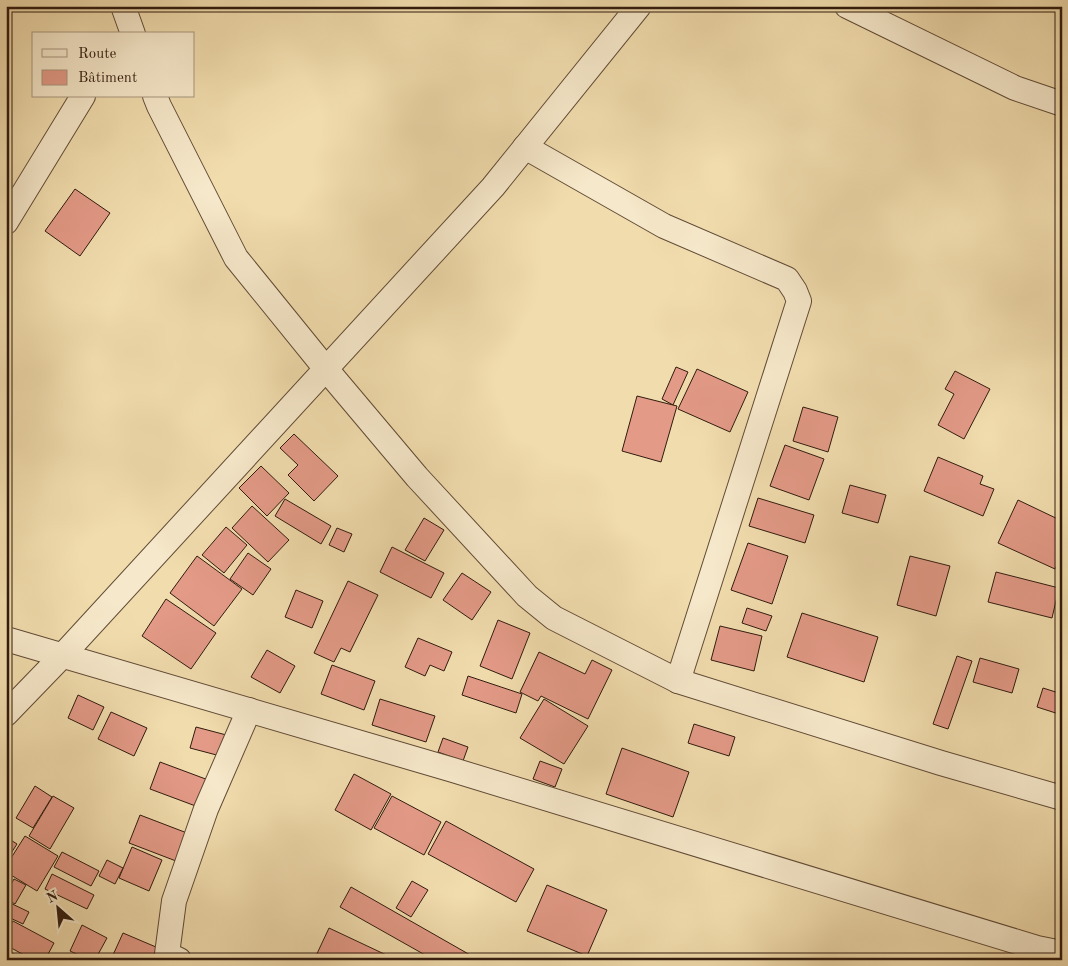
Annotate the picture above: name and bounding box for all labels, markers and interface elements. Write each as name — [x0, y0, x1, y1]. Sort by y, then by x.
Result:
legend — [32, 32, 195, 98]
text: Route — [78, 47, 116, 62]
text: Bâtiment — [78, 71, 137, 86]
north arrow — [32, 884, 82, 934]
text: N — [45, 889, 61, 906]

